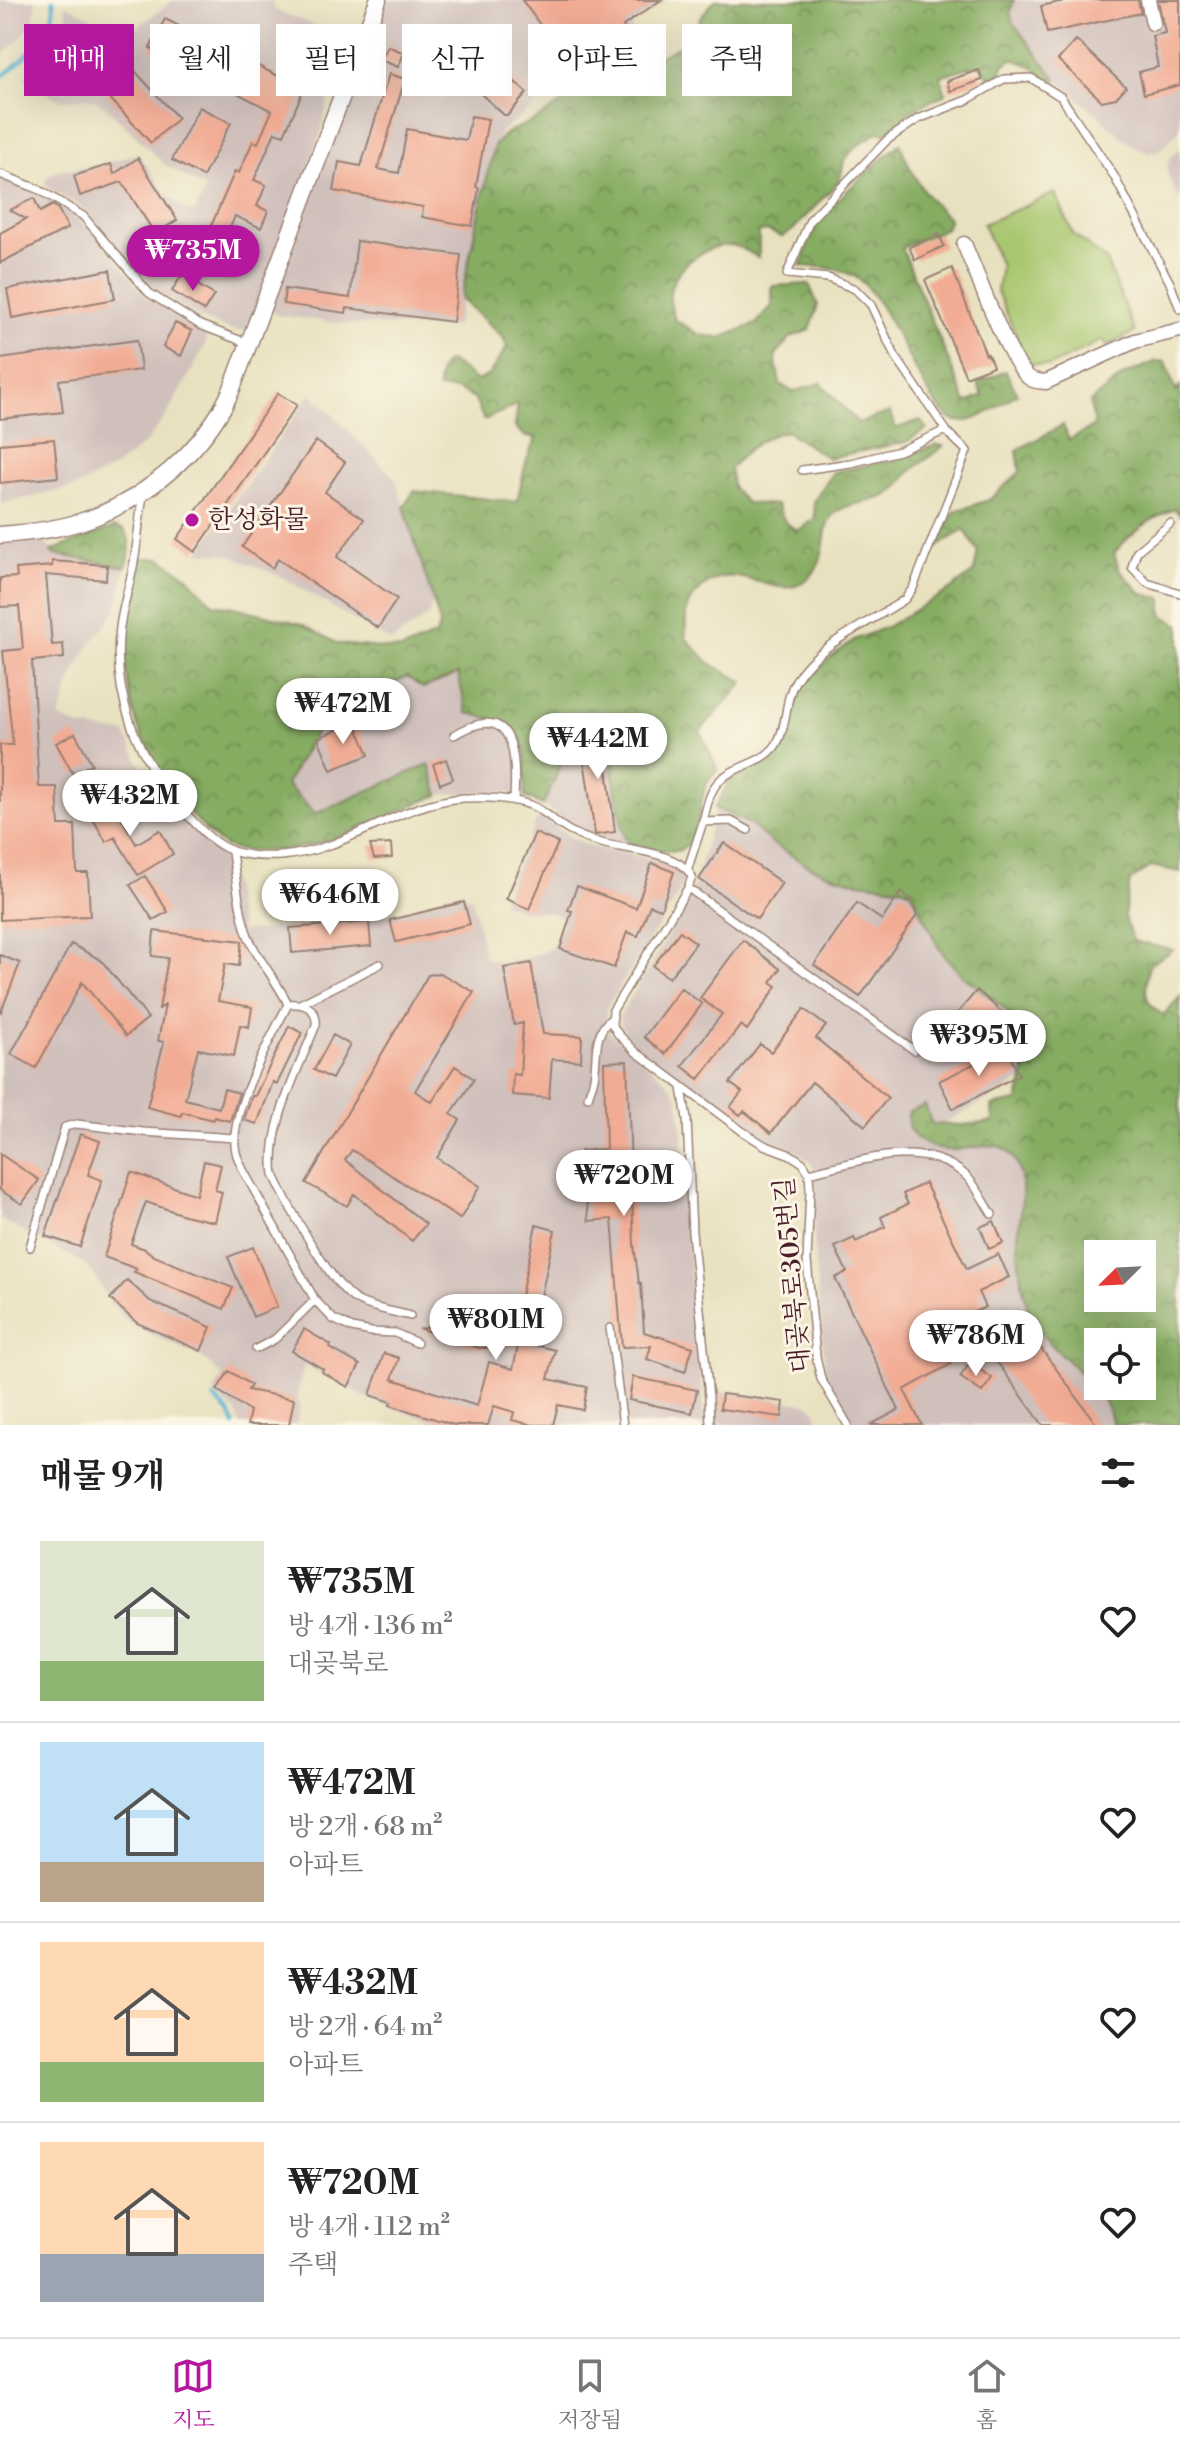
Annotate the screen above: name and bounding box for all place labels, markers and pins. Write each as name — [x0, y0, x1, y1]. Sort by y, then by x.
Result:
pin: ₩735M — [137, 225, 249, 293]
place label: 한성화물 — [208, 504, 308, 536]
marker: 한성화물 — [183, 511, 201, 529]
pin: ₩472M — [287, 678, 399, 746]
pin: ₩442M — [542, 713, 654, 781]
pin: ₩432M — [74, 770, 186, 838]
pin: ₩646M — [274, 869, 386, 937]
pin: ₩395M — [923, 1010, 1035, 1078]
pin: ₩720M — [568, 1150, 680, 1218]
pin: ₩801M — [440, 1294, 552, 1362]
pin: ₩786M — [920, 1310, 1032, 1378]

